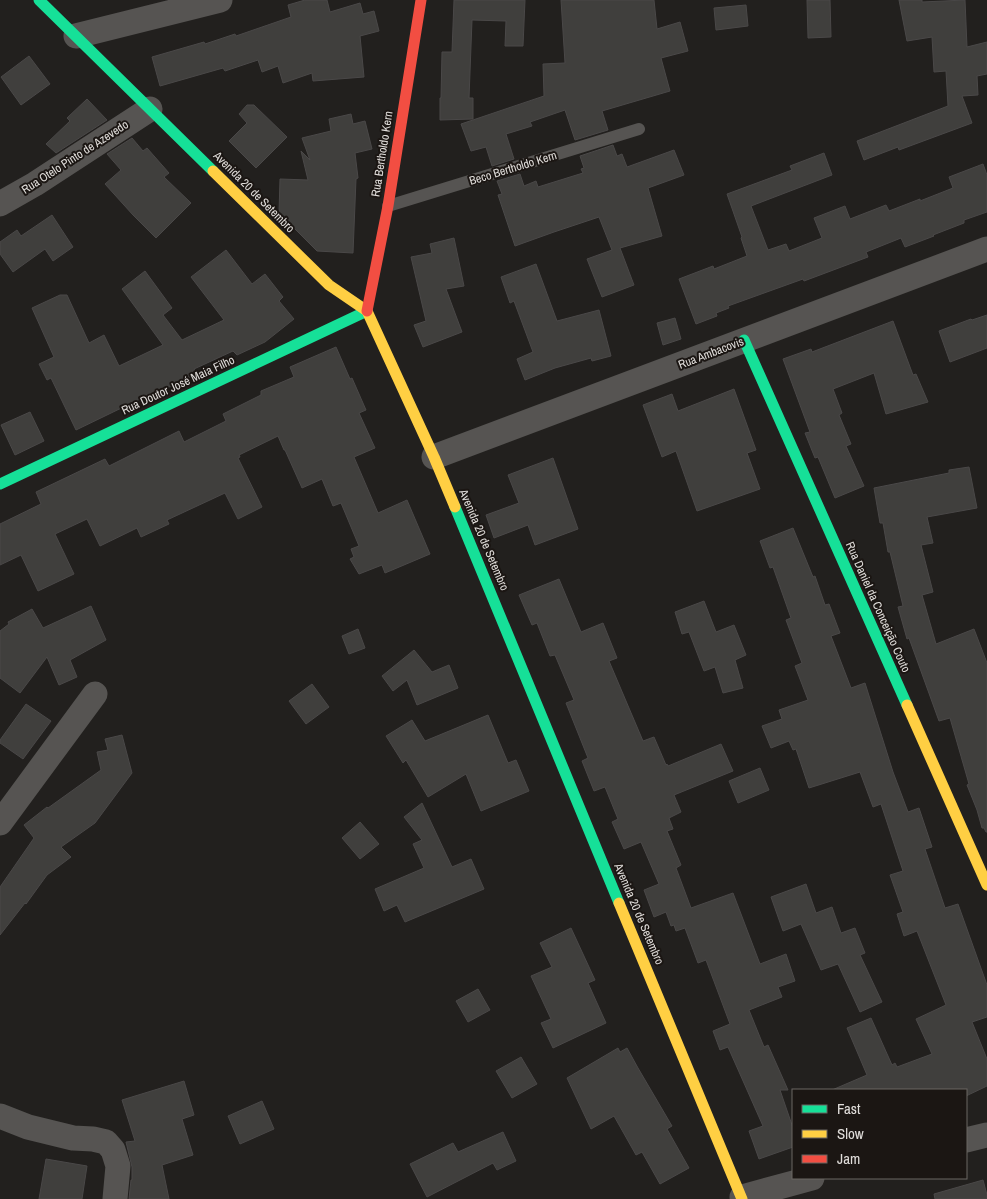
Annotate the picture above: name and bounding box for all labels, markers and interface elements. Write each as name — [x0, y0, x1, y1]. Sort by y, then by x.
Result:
street label: Rua Bertholdo Kern — [367, 110, 397, 198]
street label: Rua Otelo Pinto de Azevedo — [19, 116, 131, 198]
street label: Avenida 20 de Setembro — [209, 147, 298, 236]
street label: Beco Bertholdo Kern — [467, 147, 559, 189]
street label: Rua Ambacovis — [676, 333, 746, 373]
street label: Rua Doutor José Maia Filho — [119, 352, 237, 418]
street label: Avenida 20 de Setembro — [455, 486, 513, 593]
street label: Rua Daniel da Conceição Couto — [842, 539, 914, 675]
street label: Avenida 20 de Setembro — [610, 860, 668, 967]
legend — [792, 1089, 967, 1179]
text: Fast — [837, 1098, 861, 1119]
text: Slow — [837, 1123, 864, 1144]
text: Jam — [837, 1148, 860, 1169]

